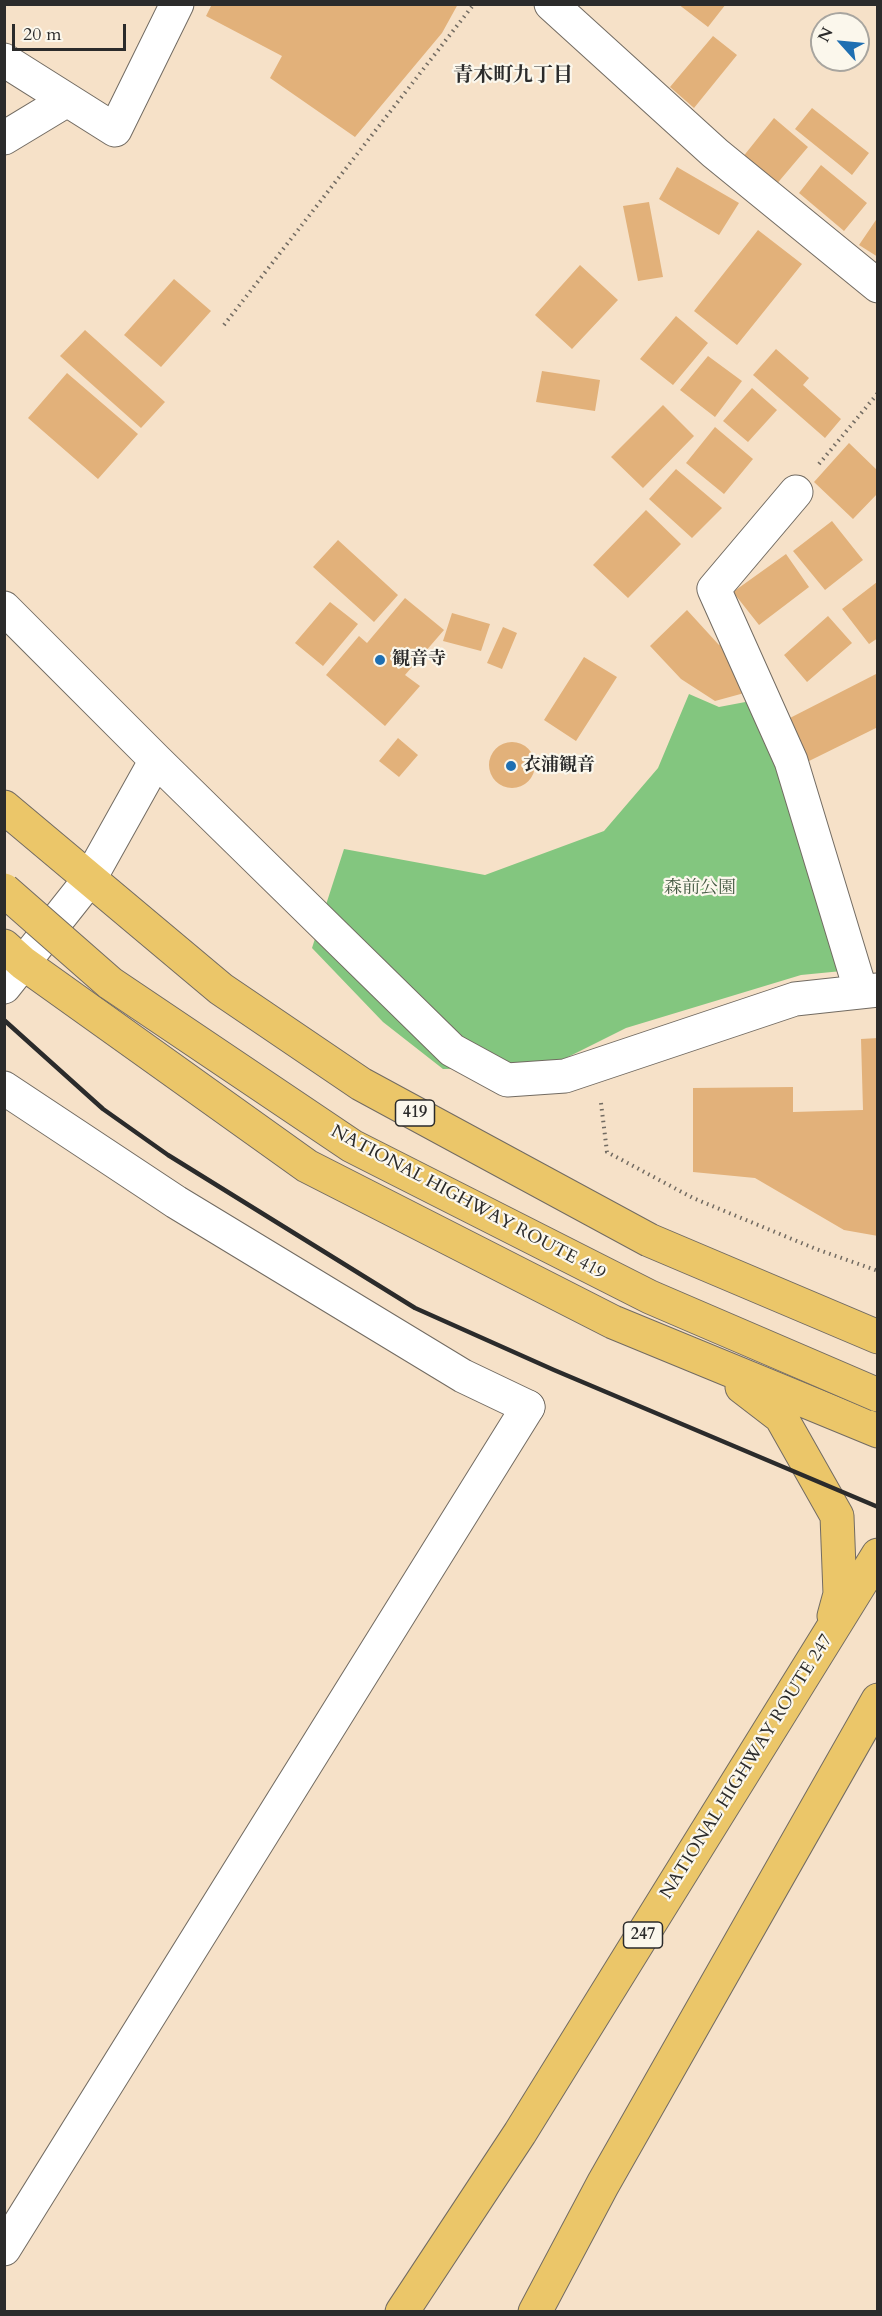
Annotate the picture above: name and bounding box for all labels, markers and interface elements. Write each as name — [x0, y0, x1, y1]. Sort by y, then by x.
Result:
scale bar — [15, 12, 129, 50]
north arrow — [810, 12, 870, 72]
text: 20 m — [23, 22, 62, 47]
text: N — [813, 24, 839, 46]
district label: 青木町九丁目 — [453, 64, 573, 88]
place label: 観音寺 — [392, 649, 446, 671]
marker: 観音寺 — [373, 653, 387, 667]
place label: 衣浦観音 — [523, 755, 595, 777]
marker: 衣浦観音 — [504, 759, 518, 773]
park label: 森前公園 — [664, 878, 736, 900]
road number: 419 — [396, 1100, 434, 1126]
street label: NATIONAL HIGHWAY ROUTE 419 — [327, 1121, 609, 1285]
street label: NATIONAL HIGHWAY ROUTE 247 — [656, 1631, 838, 1903]
road number: 247 — [624, 1922, 662, 1948]

